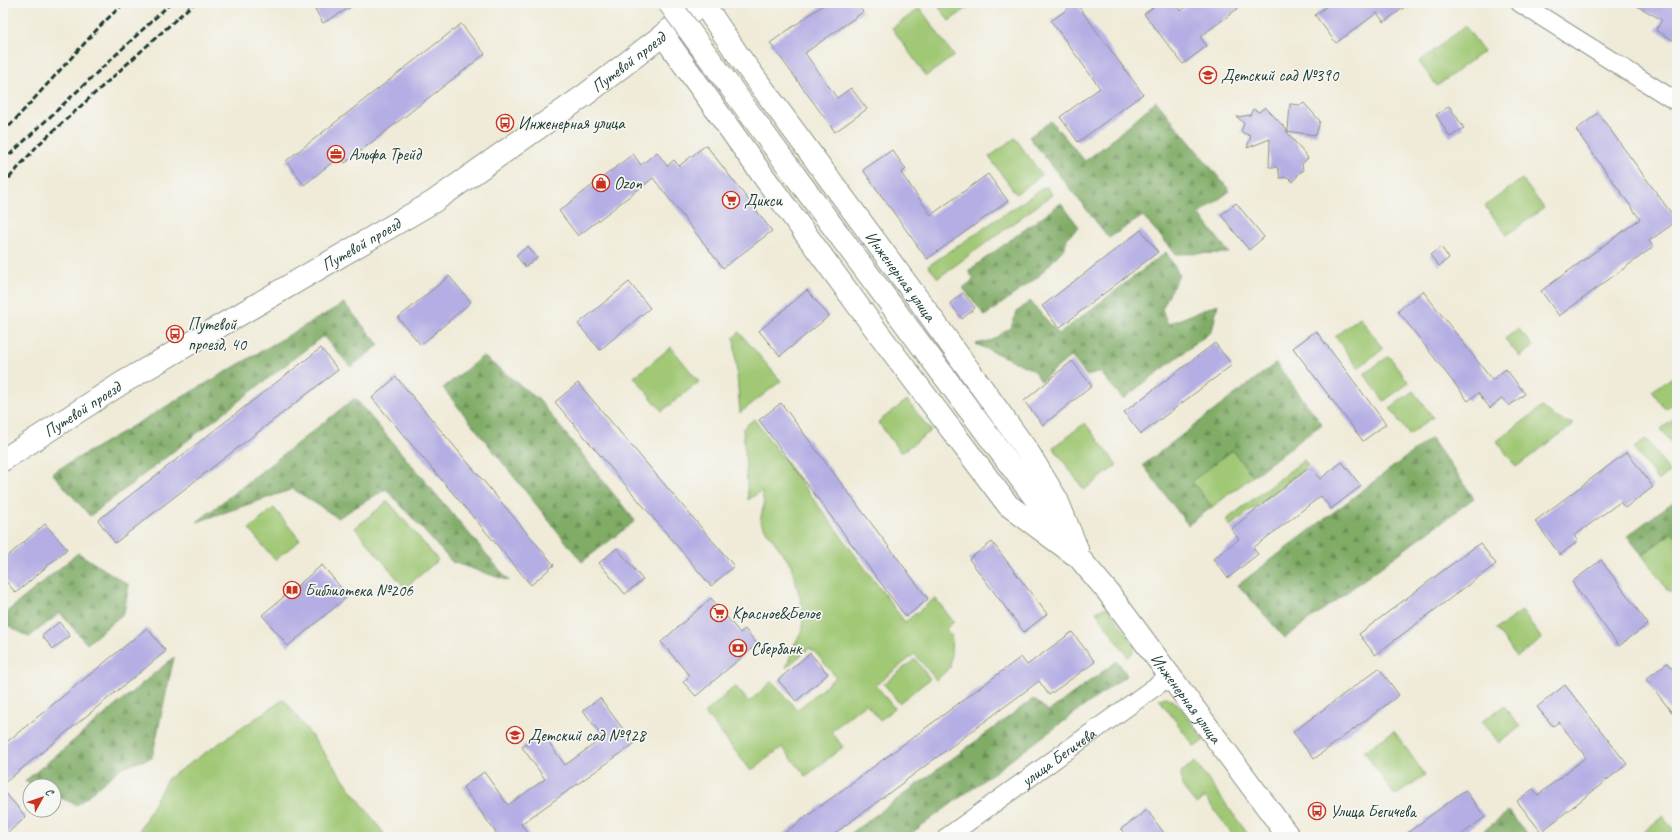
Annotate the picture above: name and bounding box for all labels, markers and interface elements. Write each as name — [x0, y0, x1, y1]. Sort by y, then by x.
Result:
street label: Путевой проезд — [587, 26, 671, 97]
school or university icon: Детский сад №390 — [1198, 65, 1218, 85]
place label: Детский сад №390 — [1221, 65, 1340, 86]
bus stop icon: Инженерная улица — [495, 113, 515, 133]
place label: Инженерная улица — [518, 113, 626, 134]
office icon: Альфа Трейд — [326, 144, 346, 164]
place label: Альфа Трейд — [349, 144, 423, 165]
shop icon: Ozon — [591, 173, 611, 193]
place label: Ozon — [614, 173, 642, 194]
supermarket icon: Дикси — [721, 190, 741, 210]
place label: Дикси — [744, 190, 783, 211]
street label: Путевой проезд — [318, 212, 406, 276]
street label: Инженерная улица — [860, 227, 941, 327]
place label: Путевой проезд, 40 — [188, 314, 247, 355]
bus stop icon: Путевой проезд, 40 — [165, 324, 185, 344]
street label: Путевой проезд — [40, 376, 126, 442]
library icon: Библиотека №206 — [282, 580, 302, 600]
place label: Библиотека №206 — [305, 580, 414, 601]
supermarket icon: Красное&Белое — [709, 603, 729, 623]
place label: Красное&Белое — [732, 603, 821, 624]
bank icon: Сбербанк — [728, 638, 748, 658]
place label: Сбербанк — [751, 638, 803, 659]
street label: Инженерная улица — [1146, 649, 1227, 749]
street label: улица Бегичева — [1016, 722, 1101, 792]
school or university icon: Детский сад №928 — [505, 725, 525, 745]
place label: Детский сад №928 — [528, 725, 648, 746]
north arrow — [22, 778, 62, 818]
text: С — [43, 785, 58, 799]
bus stop icon: Улица Бегичева — [1307, 801, 1327, 821]
place label: Улица Бегичева — [1330, 801, 1418, 822]

